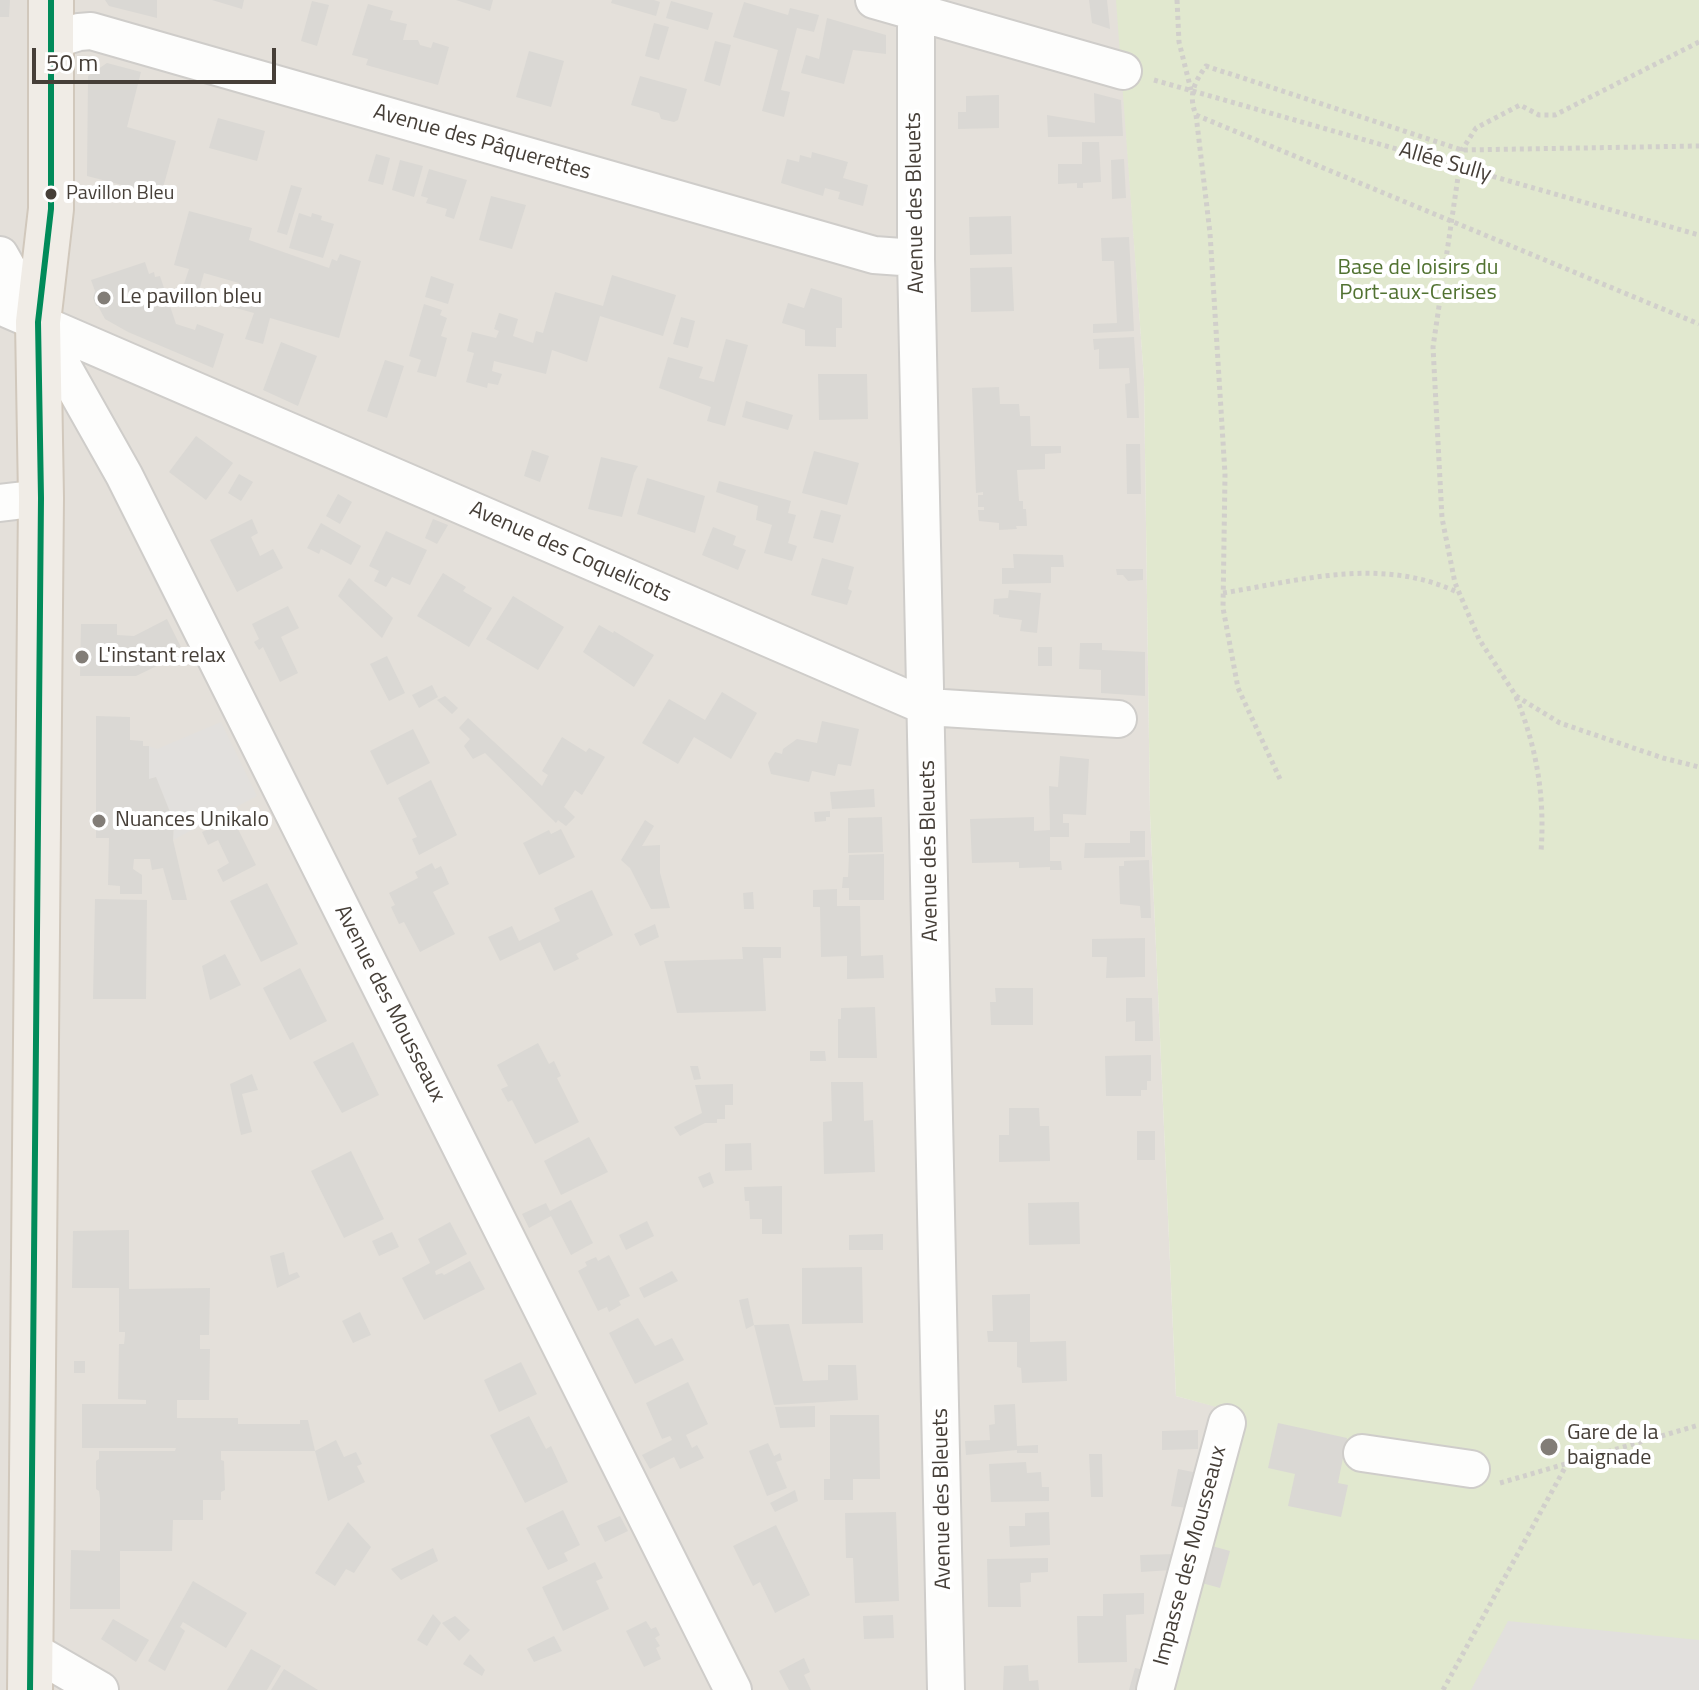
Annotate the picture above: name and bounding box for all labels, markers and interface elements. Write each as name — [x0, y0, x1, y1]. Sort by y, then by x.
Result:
scale bar — [36, 32, 280, 82]
text: 50 m — [46, 44, 98, 80]
street label: Avenue des Pâquerettes — [370, 99, 594, 187]
street label: Avenue des Bleuets — [901, 112, 931, 294]
street label: Allée Sully — [1396, 137, 1494, 189]
place label: Pavillon Bleu — [66, 182, 174, 206]
marker: Pavillon Bleu — [43, 186, 59, 202]
park label: Base de loisirs du Port-aux-Cerises — [1338, 256, 1498, 308]
place label: Le pavillon bleu — [120, 285, 262, 311]
marker: Le pavillon bleu — [95, 289, 113, 307]
street label: Avenue des Coquelicots — [465, 497, 675, 609]
place label: L'instant relax — [98, 644, 226, 670]
marker: L'instant relax — [73, 648, 91, 666]
street label: Avenue des Bleuets — [915, 760, 945, 942]
place label: Nuances Unikalo — [115, 808, 269, 834]
marker: Nuances Unikalo — [90, 812, 108, 830]
street label: Avenue des Mousseaux — [328, 901, 450, 1107]
street label: Avenue des Bleuets — [928, 1408, 958, 1590]
place label: Gare de la baignade — [1567, 1421, 1659, 1472]
marker: Gare de la baignade — [1538, 1436, 1560, 1458]
street label: Impasse des Mousseaux — [1149, 1443, 1233, 1669]

